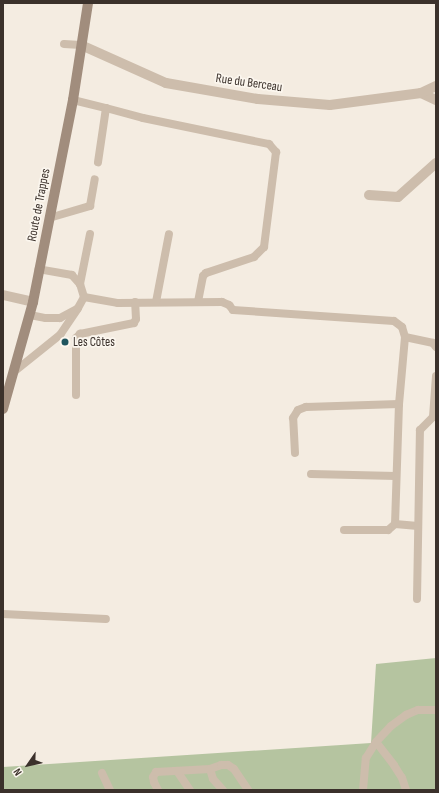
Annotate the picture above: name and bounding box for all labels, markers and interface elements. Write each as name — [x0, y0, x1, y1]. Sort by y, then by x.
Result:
street label: Rue du Berceau — [215, 71, 283, 95]
street label: Route de Trappes — [24, 167, 54, 243]
place label: Les Côtes — [73, 334, 115, 350]
marker: Les Côtes — [60, 337, 70, 347]
north arrow — [8, 745, 48, 785]
text: N — [11, 766, 25, 778]

